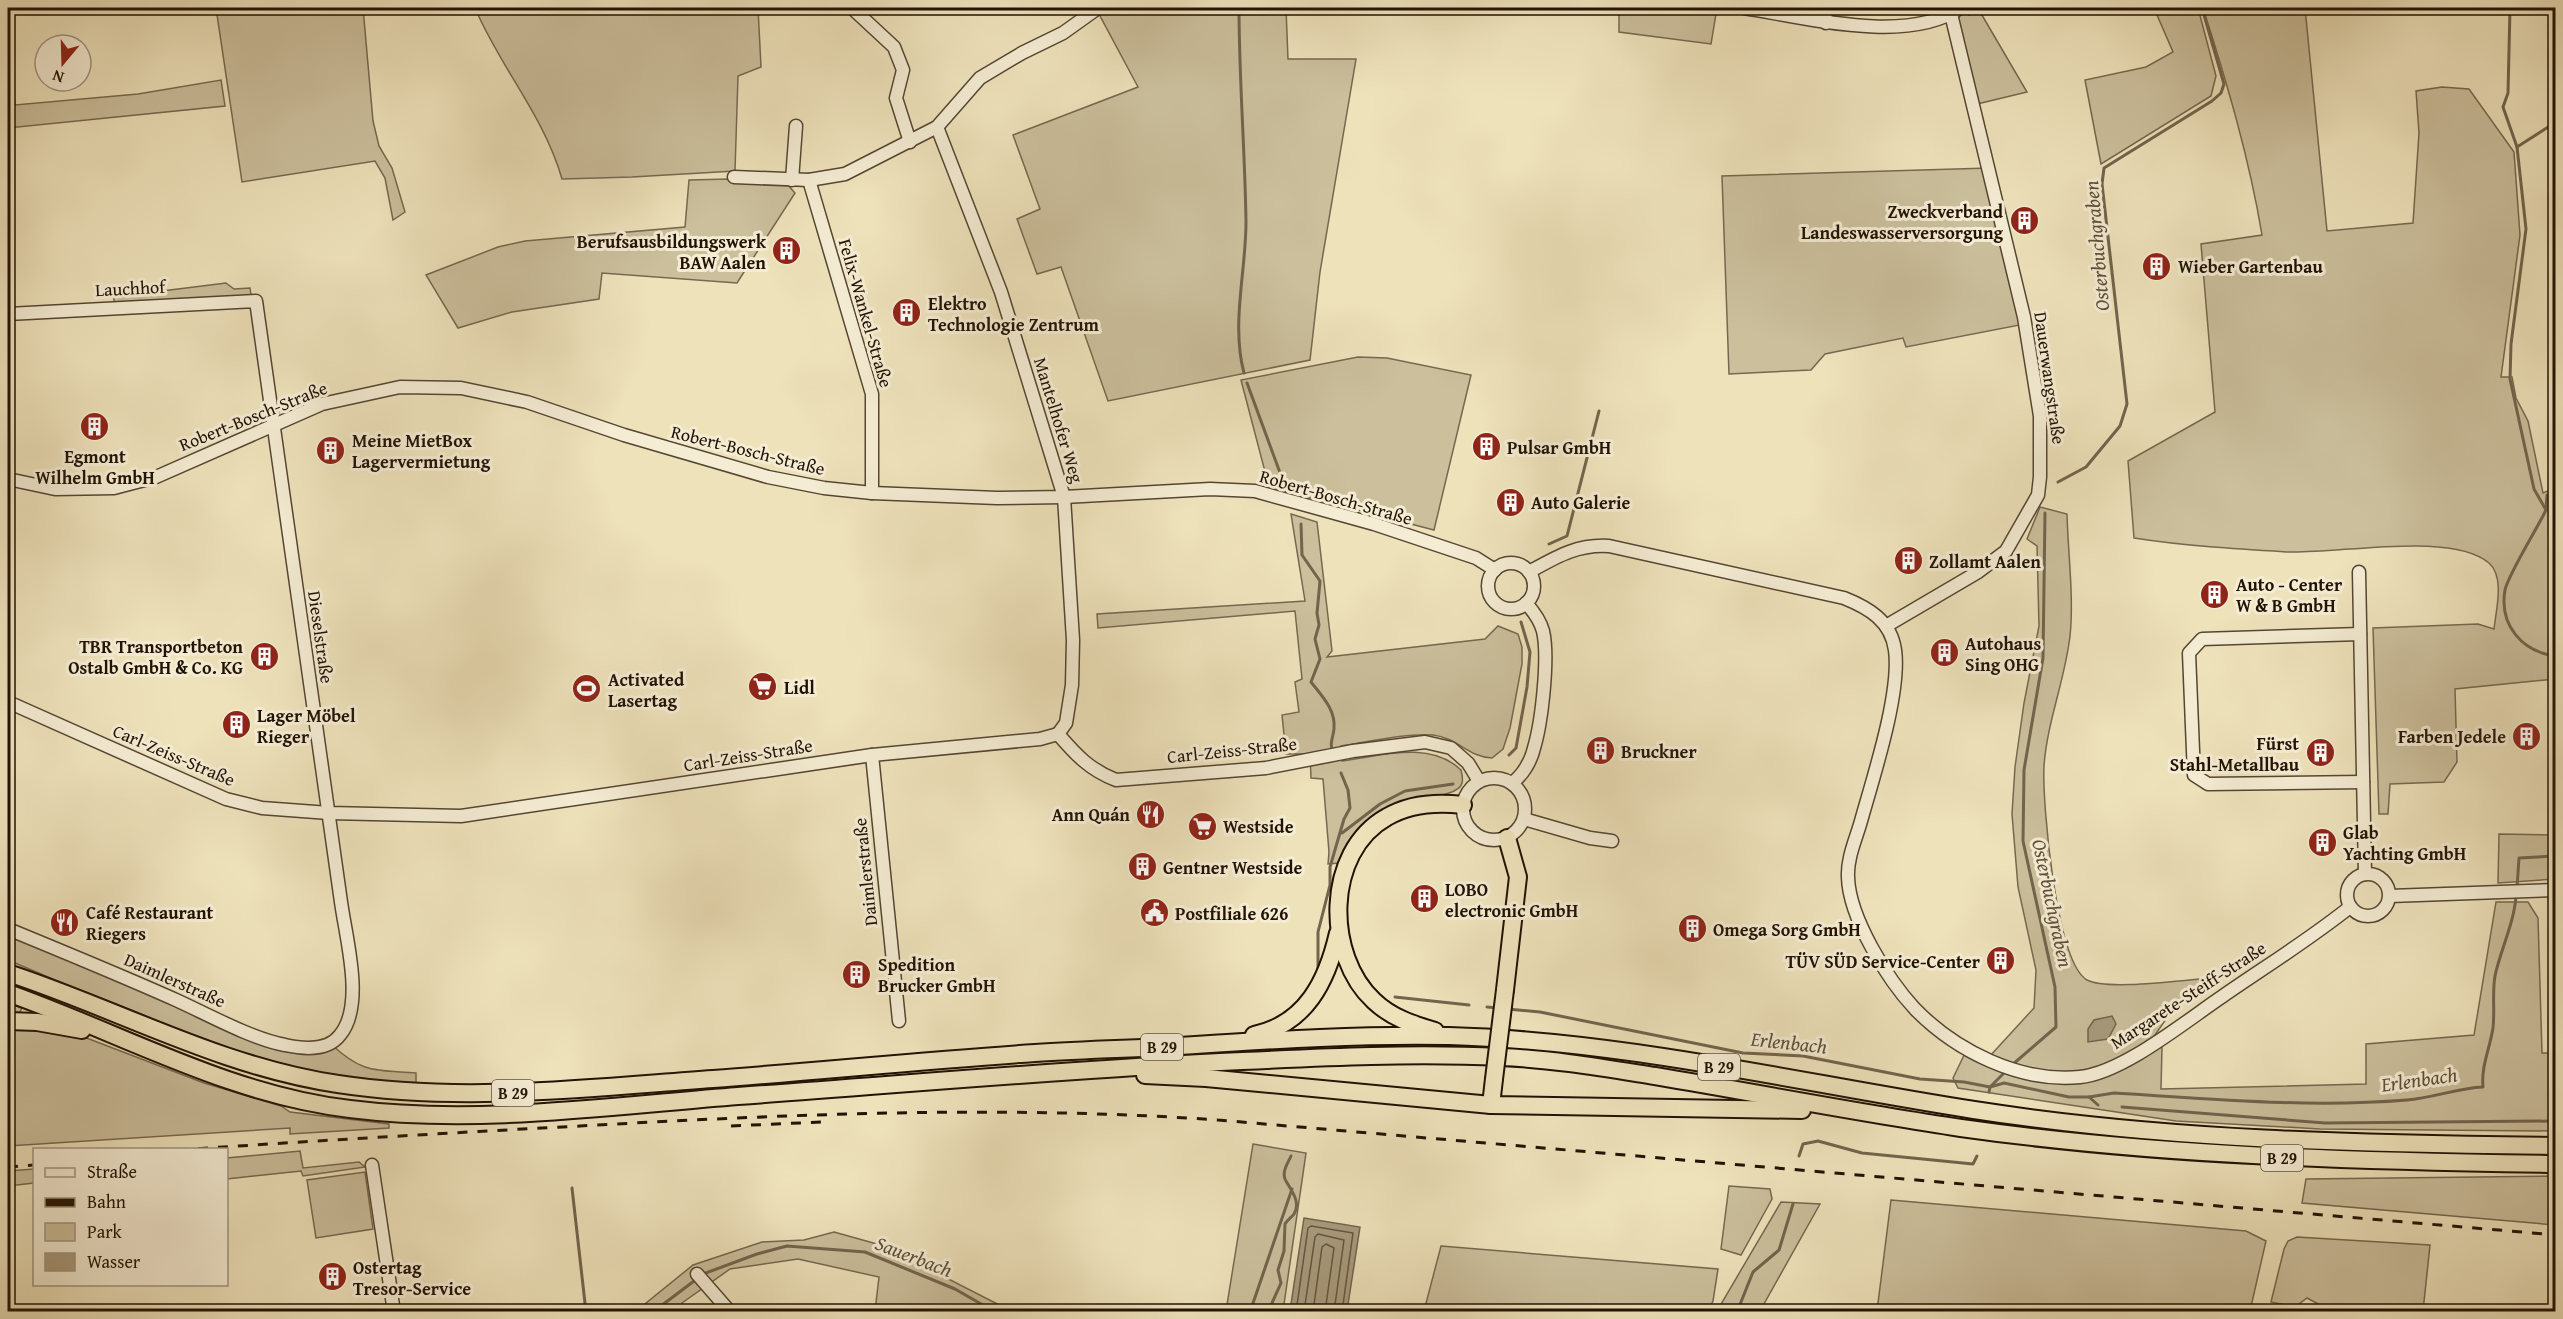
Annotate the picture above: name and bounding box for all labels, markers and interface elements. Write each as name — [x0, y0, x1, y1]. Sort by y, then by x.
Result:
north arrow — [33, 33, 93, 93]
text: N — [49, 64, 67, 90]
water label: Osterbuchgraben — [2076, 180, 2116, 312]
place label: Zweckverband Landeswasserversorgung — [1801, 198, 2004, 246]
building icon: Zweckverband Landeswasserversorgung — [2008, 205, 2040, 237]
place label: Berufsausbildungswerk BAW Aalen — [577, 228, 767, 276]
building icon: Berufsausbildungswerk BAW Aalen — [771, 235, 803, 267]
street label: Felix-Wankel-Straße — [832, 235, 900, 391]
building icon: Wieber Gartenbau — [2141, 250, 2173, 282]
place label: Wieber Gartenbau — [2178, 253, 2323, 280]
street label: Lauchhof — [94, 273, 168, 303]
place label: Elektro Technologie Zentrum — [928, 290, 1099, 338]
building icon: Elektro Technologie Zentrum — [891, 297, 923, 329]
street label: Dauerwangstraße — [2027, 310, 2073, 446]
street label: Mantelhofer Weg — [1027, 354, 1091, 486]
street label: Robert-Bosch-Straße — [175, 374, 331, 458]
building icon: Egmont Wilhelm GmbH — [79, 411, 111, 443]
street label: Robert-Bosch-Straße — [668, 418, 828, 482]
place label: Meine MietBox Lagervermietung — [352, 427, 491, 475]
building icon: Pulsar GmbH — [1470, 431, 1502, 463]
building icon: Meine MietBox Lagervermietung — [315, 434, 347, 466]
place label: Pulsar GmbH — [1507, 434, 1611, 461]
place label: Egmont Wilhelm GmbH — [35, 443, 155, 491]
street label: Robert-Bosch-Straße — [1256, 462, 1416, 532]
building icon: Auto Galerie — [1494, 486, 1526, 518]
place label: Auto Galerie — [1531, 489, 1631, 516]
building icon: Zollamt Aalen — [1892, 545, 1924, 577]
place label: Zollamt Aalen — [1929, 548, 2041, 575]
place label: Auto - Center W & B GmbH — [2236, 571, 2343, 619]
building icon: Auto - Center W & B GmbH — [2199, 578, 2231, 610]
street label: Dieselstraße — [301, 589, 341, 685]
place label: Autohaus Sing OHG — [1965, 630, 2041, 678]
place label: TBR Transportbeton Ostalb GmbH & Co. KG — [68, 633, 243, 681]
building icon: Autohaus Sing OHG — [1928, 637, 1960, 669]
building icon: TBR Transportbeton Ostalb GmbH & Co. KG — [248, 640, 280, 672]
place label: Activated Lasertag — [608, 666, 685, 714]
supermarket icon: Lidl — [747, 671, 779, 703]
sports icon: Activated Lasertag — [571, 673, 603, 705]
place label: Lidl — [784, 674, 815, 701]
place label: Lager Möbel Rieger — [257, 702, 356, 750]
building icon: Lager Möbel Rieger — [220, 709, 252, 741]
street label: Carl-Zeiss-Straße — [109, 717, 239, 793]
building icon: Farben Jedele — [2511, 720, 2543, 752]
place label: Farben Jedele — [2398, 723, 2506, 750]
street label: Carl-Zeiss-Straße — [1166, 730, 1298, 770]
place label: Fürst Stahl-Metallbau — [2170, 730, 2300, 778]
street label: Carl-Zeiss-Straße — [682, 731, 814, 779]
building icon: Bruckner — [1584, 735, 1616, 767]
building icon: Fürst Stahl-Metallbau — [2304, 737, 2336, 769]
place label: Bruckner — [1621, 738, 1697, 765]
restaurant icon: Ann Quán — [1135, 798, 1167, 830]
place label: Ann Quán — [1052, 801, 1130, 828]
supermarket icon: Westside — [1186, 810, 1218, 842]
place label: Westside — [1223, 813, 1294, 840]
street label: Daimlerstraße — [846, 817, 884, 927]
place label: Glab Yachting GmbH — [2343, 819, 2466, 867]
building icon: Glab Yachting GmbH — [2306, 826, 2338, 858]
water label: Osterbuchgraben — [2025, 836, 2081, 970]
building icon: Gentner Westside — [1126, 851, 1158, 883]
place label: Gentner Westside — [1163, 854, 1303, 881]
place label: LOBO electronic GmbH — [1445, 876, 1578, 924]
building icon: LOBO electronic GmbH — [1408, 883, 1440, 915]
public building icon: Postfiliale 626 — [1138, 897, 1170, 929]
place label: Café Restaurant Riegers — [86, 899, 214, 947]
place label: Postfiliale 626 — [1175, 900, 1288, 927]
restaurant icon: Café Restaurant Riegers — [49, 906, 81, 938]
building icon: Omega Sorg GmbH — [1676, 913, 1708, 945]
place label: Omega Sorg GmbH — [1713, 916, 1861, 943]
street label: Margarete-Steiff-Straße — [2105, 934, 2271, 1056]
building icon: TÜV SÜD Service-Center — [1985, 945, 2017, 977]
street label: Daimlerstraße — [120, 946, 230, 1014]
place label: TÜV SÜD Service-Center — [1785, 948, 1981, 975]
place label: Spedition Brucker GmbH — [878, 951, 995, 999]
building icon: Spedition Brucker GmbH — [841, 958, 873, 990]
water label: Erlenbach — [1748, 1023, 1829, 1060]
road number: B 29 — [1141, 1034, 1183, 1060]
road number: B 29 — [1698, 1054, 1740, 1080]
water label: Erlenbach — [2378, 1059, 2459, 1099]
road number: B 29 — [492, 1080, 534, 1106]
road number: B 29 — [2261, 1145, 2303, 1171]
legend — [33, 1148, 228, 1286]
text: Straße — [87, 1158, 137, 1185]
text: Bahn — [87, 1188, 126, 1215]
text: Park — [87, 1218, 123, 1245]
water label: Sauerbach — [871, 1228, 957, 1284]
text: Wasser — [87, 1248, 141, 1275]
place label: Ostertag Tresor-Service — [353, 1254, 471, 1302]
building icon: Ostertag Tresor-Service — [316, 1261, 348, 1293]

